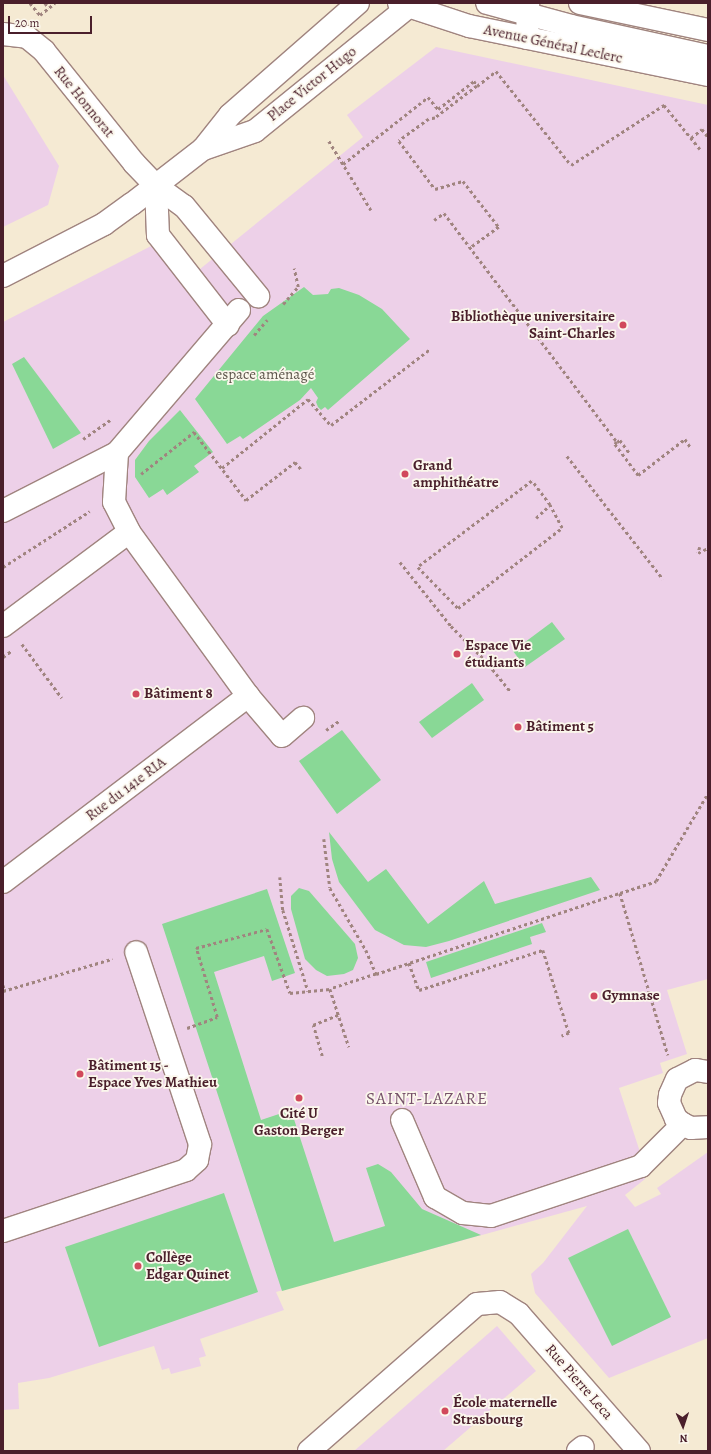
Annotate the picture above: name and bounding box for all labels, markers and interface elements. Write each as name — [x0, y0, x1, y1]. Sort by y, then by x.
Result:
scale bar — [10, 8, 94, 34]
text: 20 m — [15, 15, 39, 31]
street label: Avenue Général Leclerc — [482, 21, 624, 67]
street label: Place Victor Hugo — [264, 43, 360, 125]
street label: Rue Honnorat — [50, 63, 118, 141]
place label: Bibliothèque universitaire Saint-Charles — [451, 307, 615, 342]
marker: Bibliothèque universitaire Saint-Charles — [618, 320, 628, 330]
park label: espace aménagé — [215, 366, 315, 384]
place label: Grand amphithéatre — [413, 456, 499, 491]
marker: Grand amphithéatre — [400, 469, 410, 479]
place label: Espace Vie étudiants — [465, 636, 531, 671]
marker: Espace Vie étudiants — [452, 649, 462, 659]
place label: Bâtiment 8 — [144, 685, 213, 703]
marker: Bâtiment 8 — [131, 689, 141, 699]
place label: Bâtiment 5 — [526, 718, 594, 736]
marker: Bâtiment 5 — [513, 722, 523, 732]
street label: Rue du 141e RIA — [82, 753, 170, 825]
place label: Gymnase — [602, 987, 660, 1005]
marker: Gymnase — [589, 991, 599, 1001]
place label: Bâtiment 15 - Espace Yves Mathieu — [88, 1056, 217, 1091]
marker: Bâtiment 15 - Espace Yves Mathieu — [75, 1069, 85, 1079]
district label: SAINT-LAZARE — [366, 1089, 488, 1109]
marker: Cité U Gaston Berger — [294, 1093, 304, 1103]
place label: Cité U Gaston Berger — [254, 1104, 344, 1139]
place label: Collège Edgar Quinet — [146, 1248, 229, 1283]
marker: Collège Edgar Quinet — [133, 1261, 143, 1271]
street label: Rue Pierre Leca — [541, 1341, 617, 1423]
place label: École maternelle Strasbourg — [453, 1393, 557, 1428]
marker: École maternelle Strasbourg — [440, 1406, 450, 1416]
north arrow — [663, 1406, 703, 1446]
text: N — [679, 1431, 688, 1446]

